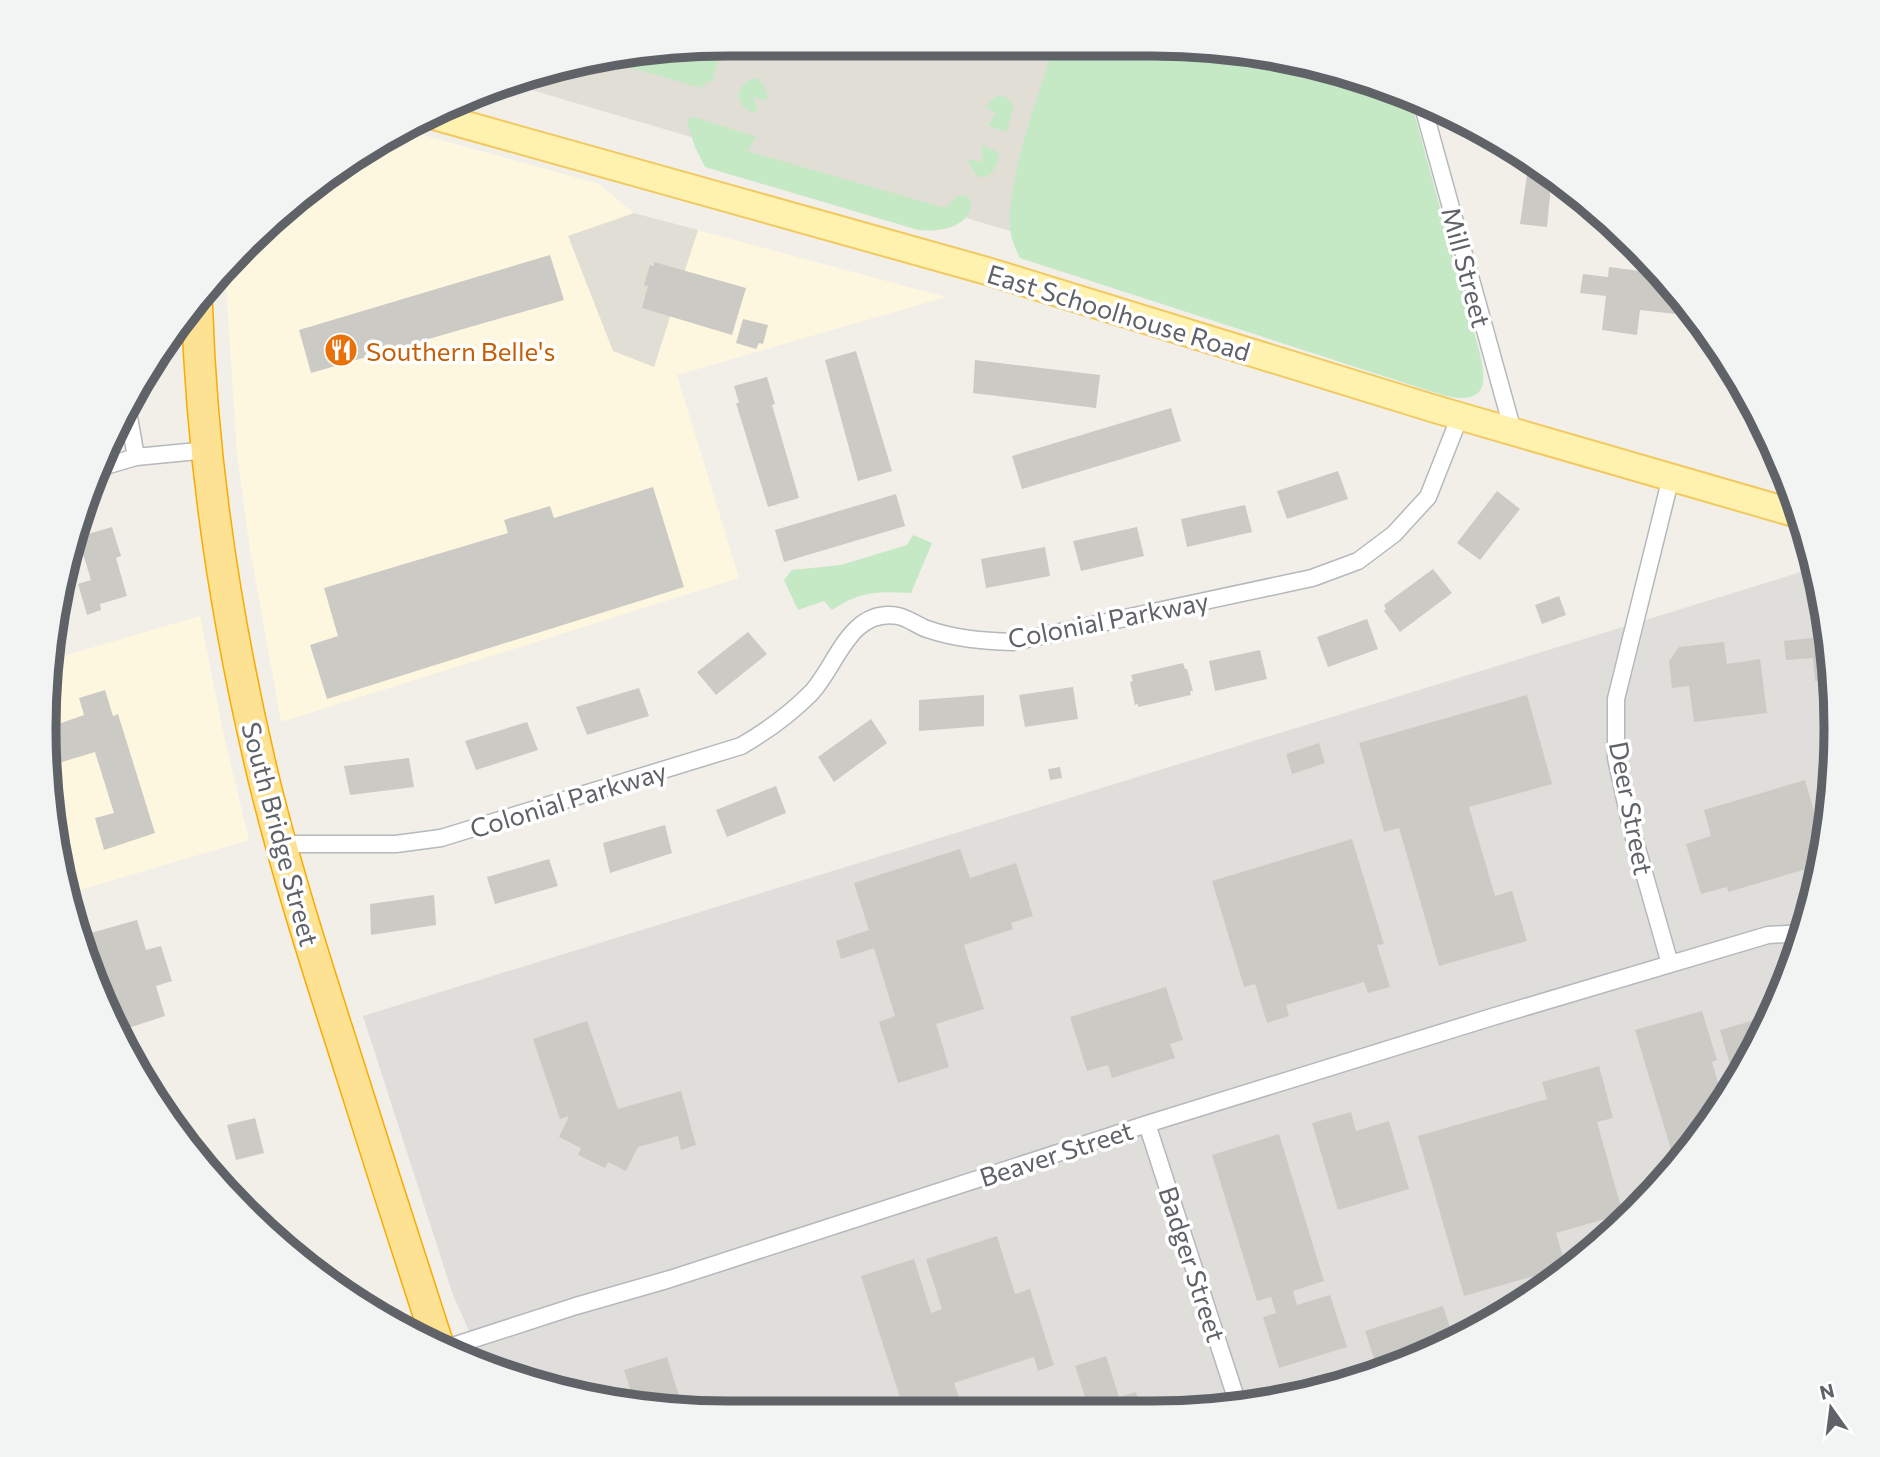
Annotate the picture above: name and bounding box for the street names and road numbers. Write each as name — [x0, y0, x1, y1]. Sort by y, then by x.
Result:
street label: Mill Street — [1436, 203, 1498, 331]
street label: East Schoolhouse Road — [984, 257, 1254, 367]
street label: Colonial Parkway — [1005, 584, 1211, 654]
street label: South Bridge Street — [236, 719, 326, 949]
street label: Deer Street — [1604, 739, 1660, 877]
street label: Colonial Parkway — [466, 754, 670, 844]
street label: Beaver Street — [975, 1114, 1137, 1192]
street label: Badger Street — [1153, 1182, 1233, 1346]

